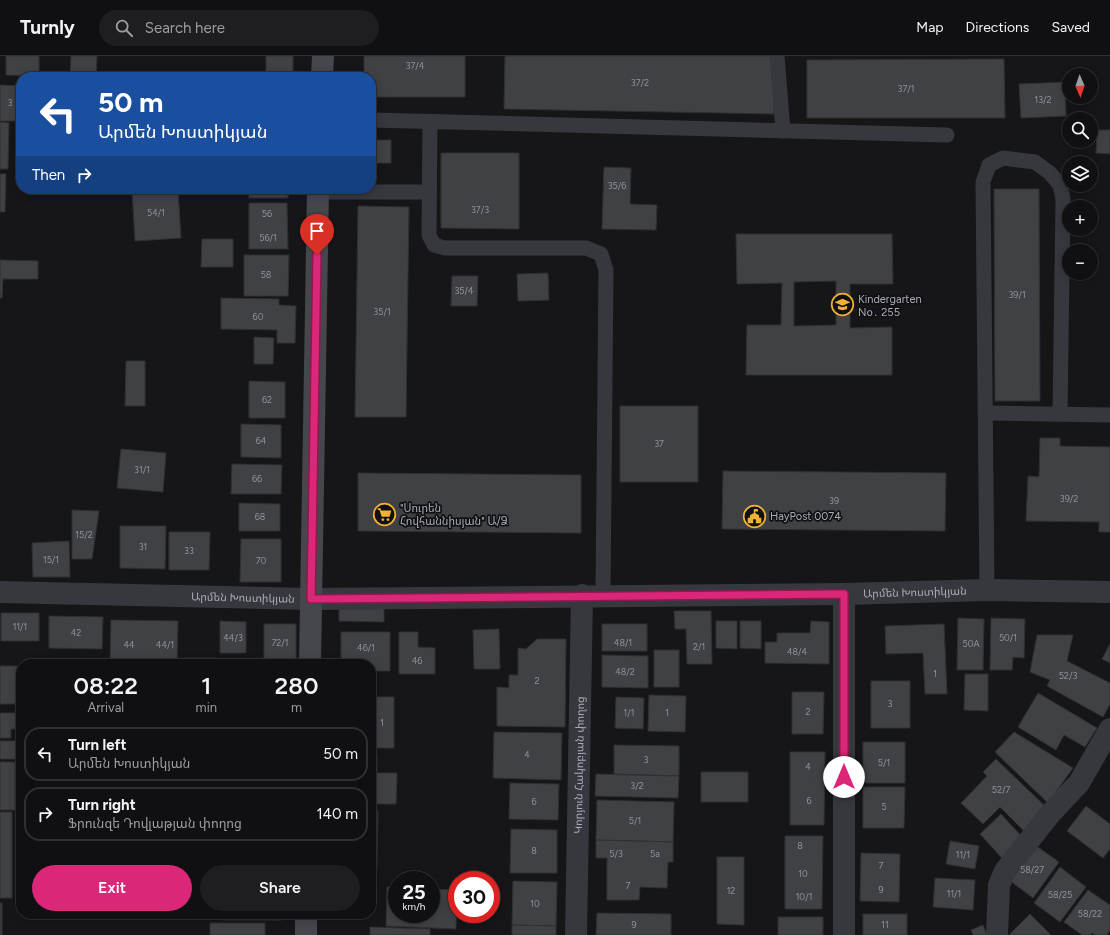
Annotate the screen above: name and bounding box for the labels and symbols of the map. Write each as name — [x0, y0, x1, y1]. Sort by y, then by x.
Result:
house number: 37/4 — [406, 60, 425, 71]
north arrow — [1062, 68, 1098, 104]
house number: 37/2 — [631, 77, 649, 88]
house number: 37/1 — [898, 83, 914, 94]
house number: 13/2 — [1034, 94, 1052, 105]
house number: 3 — [8, 97, 13, 108]
house number: 35/6 — [608, 180, 626, 191]
house number: 37/3 — [471, 204, 489, 215]
house number: 54/1 — [147, 207, 165, 218]
house number: 56 — [262, 208, 272, 219]
pin — [300, 214, 334, 255]
house number: 56/1 — [259, 232, 277, 243]
house number: 58 — [261, 269, 272, 280]
house number: 35/4 — [454, 285, 474, 296]
house number: 39/1 — [1008, 289, 1026, 300]
school or university icon: Kindergarten Nօ․ 255 — [830, 292, 856, 318]
place label: Kindergarten Nօ․ 255 — [858, 293, 922, 319]
house number: 35/1 — [373, 306, 391, 317]
house number: 60 — [253, 311, 264, 322]
house number: 62 — [262, 394, 272, 405]
house number: 64 — [256, 435, 267, 446]
house number: 37 — [654, 438, 664, 449]
house number: 31/1 — [134, 464, 150, 475]
house number: 66 — [252, 473, 262, 484]
house number: 39/2 — [1060, 493, 1078, 504]
house number: 39 — [829, 495, 839, 506]
supermarket icon: "Սուրեն Հովհաննիսյան" Ա/Ձ — [372, 501, 398, 527]
place label: "Սուրեն Հովհաննիսյան" Ա/Ձ — [400, 502, 508, 528]
public building icon: HayPost 0074 — [741, 503, 767, 529]
place label: HayPost 0074 — [770, 510, 841, 523]
house number: 68 — [255, 511, 266, 522]
house number: 15/2 — [75, 529, 93, 540]
house number: 31 — [139, 541, 147, 552]
house number: 33 — [184, 545, 194, 556]
house number: 15/1 — [43, 554, 59, 565]
house number: 70 — [256, 555, 267, 566]
street label: Արմեն Խոստիկյան — [863, 585, 967, 600]
street label: Արմեն Խոստիկյան — [191, 590, 295, 606]
house number: 11/1 — [13, 621, 27, 632]
house number: 42 — [71, 627, 81, 638]
house number: 44/3 — [223, 632, 243, 643]
house number: 50/1 — [999, 632, 1017, 643]
house number: 72/1 — [271, 637, 289, 648]
house number: 48/1 — [614, 637, 632, 648]
house number: 50A — [962, 638, 980, 649]
house number: 44 — [123, 639, 135, 650]
house number: 44/1 — [156, 639, 174, 650]
house number: 2/1 — [693, 641, 705, 652]
house number: 46/1 — [357, 642, 375, 653]
house number: 48/4 — [787, 646, 808, 657]
house number: 46 — [412, 655, 422, 666]
house number: 48/2 — [615, 666, 635, 677]
house number: 1 — [933, 668, 937, 679]
house number: 52/3 — [1059, 670, 1077, 681]
house number: 2 — [534, 675, 540, 686]
street label: Կորյուն Հակոբյան փողոց — [572, 696, 587, 834]
house number: 3 — [888, 698, 893, 709]
house number: 2 — [805, 706, 811, 717]
house number: 1/1 — [624, 707, 634, 718]
house number: 1 — [665, 707, 669, 718]
house number: 1 — [380, 717, 384, 728]
house number: 4 — [524, 749, 530, 760]
house number: 3 — [644, 754, 649, 765]
position arrow — [823, 756, 865, 798]
house number: 5/1 — [878, 757, 890, 768]
house number: 4 — [805, 761, 811, 772]
house number: 3/2 — [630, 780, 644, 791]
house number: 52/7 — [992, 784, 1010, 795]
house number: 6 — [806, 795, 812, 806]
house number: 6 — [531, 796, 537, 807]
house number: 5 — [881, 801, 887, 812]
house number: 5/1 — [629, 815, 641, 826]
house number: 8 — [797, 840, 803, 851]
house number: 8 — [531, 845, 537, 856]
house number: 5/3 — [609, 848, 623, 859]
house number: 5a — [650, 848, 660, 859]
house number: 11/1 — [956, 849, 970, 860]
house number: 7 — [879, 860, 884, 871]
house number: 58/27 — [1020, 864, 1044, 875]
house number: 10 — [798, 868, 808, 879]
speed limit sign: 30 — [448, 871, 500, 923]
house number: 7 — [626, 880, 631, 891]
house number: 9 — [878, 884, 884, 895]
house number: 12 — [727, 885, 735, 896]
house number: 11/1 — [947, 888, 961, 899]
house number: 58/25 — [1048, 889, 1072, 900]
house number: 10/1 — [796, 891, 812, 902]
house number: 10 — [530, 898, 540, 909]
house number: 58/22 — [1078, 908, 1102, 919]
house number: 9 — [631, 919, 637, 930]
house number: 11 — [881, 919, 889, 930]

